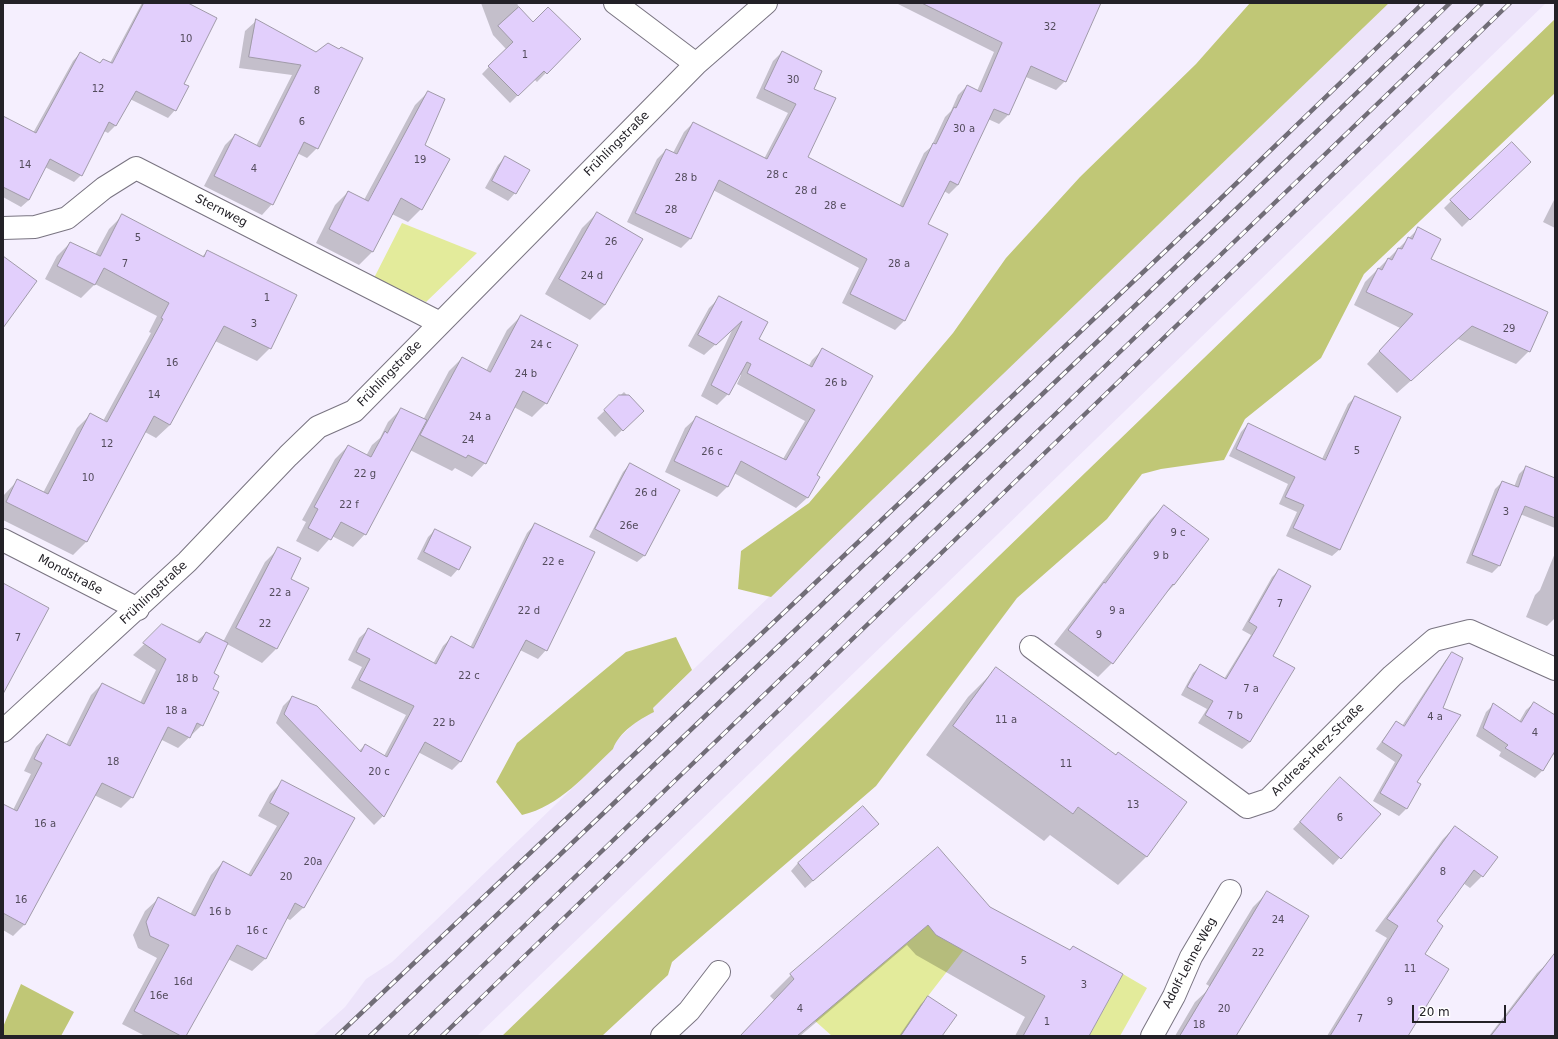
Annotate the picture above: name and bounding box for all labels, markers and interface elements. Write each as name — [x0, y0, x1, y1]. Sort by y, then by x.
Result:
house number: 32 — [1044, 21, 1056, 33]
house number: 10 — [180, 33, 192, 45]
house number: 1 — [522, 49, 528, 61]
house number: 30 — [787, 74, 799, 86]
house number: 12 — [92, 83, 104, 95]
house number: 8 — [314, 85, 320, 97]
street label: Frühlingstraße — [581, 108, 653, 180]
house number: 6 — [299, 116, 305, 128]
house number: 30 a — [953, 123, 975, 135]
house number: 19 — [414, 154, 426, 166]
house number: 14 — [19, 159, 31, 171]
house number: 4 — [251, 163, 257, 175]
house number: 28 c — [766, 169, 788, 181]
house number: 28 b — [675, 172, 697, 184]
house number: 28 d — [795, 185, 817, 197]
street label: Sternweg — [192, 192, 250, 230]
house number: 28 e — [824, 200, 846, 212]
house number: 28 — [665, 204, 677, 216]
house number: 5 — [135, 232, 141, 244]
house number: 26 — [605, 236, 617, 248]
house number: 7 — [122, 258, 128, 270]
house number: 28 a — [888, 258, 910, 270]
house number: 24 d — [581, 270, 603, 282]
house number: 1 — [264, 292, 270, 304]
house number: 3 — [251, 318, 257, 330]
house number: 29 — [1503, 323, 1515, 335]
street label: Frühlingstraße — [355, 338, 425, 410]
house number: 24 c — [530, 339, 552, 351]
house number: 16 — [166, 357, 178, 369]
house number: 24 b — [515, 368, 537, 380]
house number: 26 b — [825, 377, 847, 389]
house number: 14 — [148, 389, 160, 401]
house number: 24 a — [469, 411, 491, 423]
house number: 24 — [462, 434, 474, 446]
house number: 12 — [101, 438, 113, 450]
house number: 5 — [1354, 445, 1360, 457]
house number: 26 c — [701, 446, 723, 458]
house number: 22 g — [354, 468, 376, 480]
house number: 10 — [82, 472, 94, 484]
house number: 26 d — [635, 487, 657, 499]
house number: 22 f — [339, 499, 359, 511]
house number: 3 — [1503, 506, 1509, 518]
house number: 26e — [620, 520, 638, 532]
house number: 9 c — [1170, 527, 1186, 539]
house number: 9 b — [1153, 550, 1169, 562]
street label: Mondstraße — [35, 552, 105, 598]
house number: 22 e — [542, 556, 564, 568]
street label: Frühlingstraße — [118, 558, 190, 628]
house number: 22 a — [269, 587, 291, 599]
house number: 7 — [1277, 598, 1283, 610]
house number: 22 d — [518, 605, 540, 617]
house number: 9 a — [1109, 605, 1125, 617]
house number: 22 — [259, 618, 271, 630]
house number: 9 — [1096, 629, 1102, 641]
house number: 7 — [15, 632, 21, 644]
house number: 22 c — [458, 670, 480, 682]
house number: 18 b — [176, 673, 198, 685]
house number: 7 a — [1243, 683, 1259, 695]
street label: Andreas-Herz-Straße — [1269, 701, 1367, 799]
house number: 18 a — [165, 705, 187, 717]
house number: 7 b — [1227, 710, 1243, 722]
house number: 4 a — [1427, 711, 1443, 723]
house number: 11 a — [995, 714, 1017, 726]
house number: 22 b — [433, 717, 455, 729]
house number: 4 — [1532, 727, 1538, 739]
house number: 18 — [107, 756, 119, 768]
house number: 11 — [1060, 758, 1072, 770]
house number: 20 c — [368, 766, 390, 778]
house number: 13 — [1127, 799, 1139, 811]
house number: 6 — [1337, 812, 1343, 824]
house number: 16 a — [34, 818, 56, 830]
house number: 20a — [304, 856, 322, 868]
house number: 8 — [1440, 866, 1446, 878]
house number: 20 — [280, 871, 292, 883]
house number: 16 — [15, 894, 27, 906]
house number: 16 b — [209, 906, 231, 918]
house number: 24 — [1272, 914, 1284, 926]
street label: Adolf-Lehne-Weg — [1160, 915, 1220, 1011]
house number: 16 c — [246, 925, 268, 937]
house number: 22 — [1252, 947, 1264, 959]
house number: 5 — [1021, 955, 1027, 967]
house number: 11 — [1404, 963, 1416, 975]
house number: 16d — [173, 976, 193, 988]
house number: 3 — [1081, 979, 1087, 991]
house number: 16e — [150, 990, 168, 1002]
house number: 9 — [1387, 996, 1393, 1008]
scale bar — [1414, 997, 1508, 1023]
house number: 4 — [797, 1003, 803, 1015]
house number: 20 — [1218, 1003, 1230, 1015]
text: 20 m — [1419, 1005, 1450, 1019]
house number: 7 — [1357, 1013, 1363, 1025]
house number: 1 — [1044, 1016, 1050, 1028]
house number: 18 — [1193, 1019, 1205, 1031]

